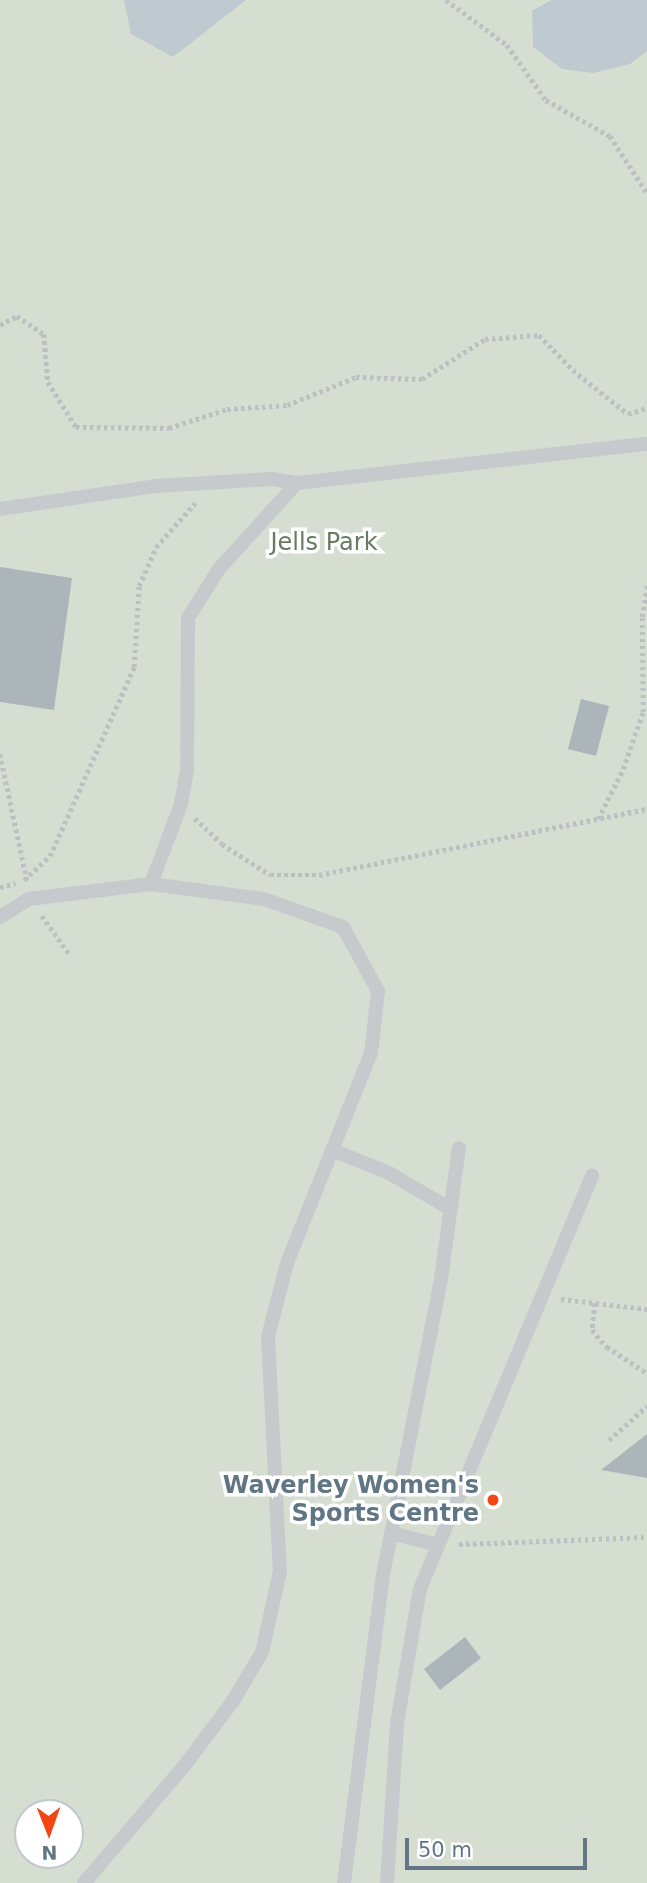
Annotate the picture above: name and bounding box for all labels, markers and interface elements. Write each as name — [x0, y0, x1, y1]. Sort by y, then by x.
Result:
park label: Jells Park — [270, 529, 378, 557]
place label: Waverley Women's Sports Centre — [223, 1472, 479, 1528]
marker: Waverley Women's Sports Centre — [485, 1492, 501, 1508]
north arrow — [14, 1799, 84, 1869]
scale bar — [409, 1824, 591, 1868]
text: 50 m — [418, 1838, 472, 1862]
text: N — [41, 1842, 57, 1864]

